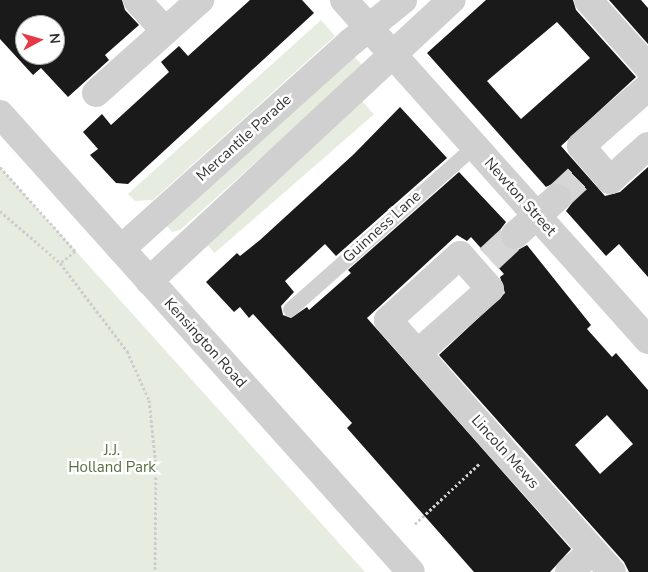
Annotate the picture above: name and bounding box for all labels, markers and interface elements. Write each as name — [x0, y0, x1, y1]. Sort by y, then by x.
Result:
north arrow — [15, 15, 65, 65]
text: N — [44, 32, 64, 45]
street label: Mercantile Parade — [193, 91, 295, 185]
street label: Newton Street — [480, 154, 560, 240]
street label: Guinness Lane — [339, 187, 425, 267]
street label: Kensington Road — [160, 294, 250, 392]
street label: Lincoln Mews — [467, 412, 543, 492]
park label: J.J. Holland Park — [68, 441, 156, 476]

